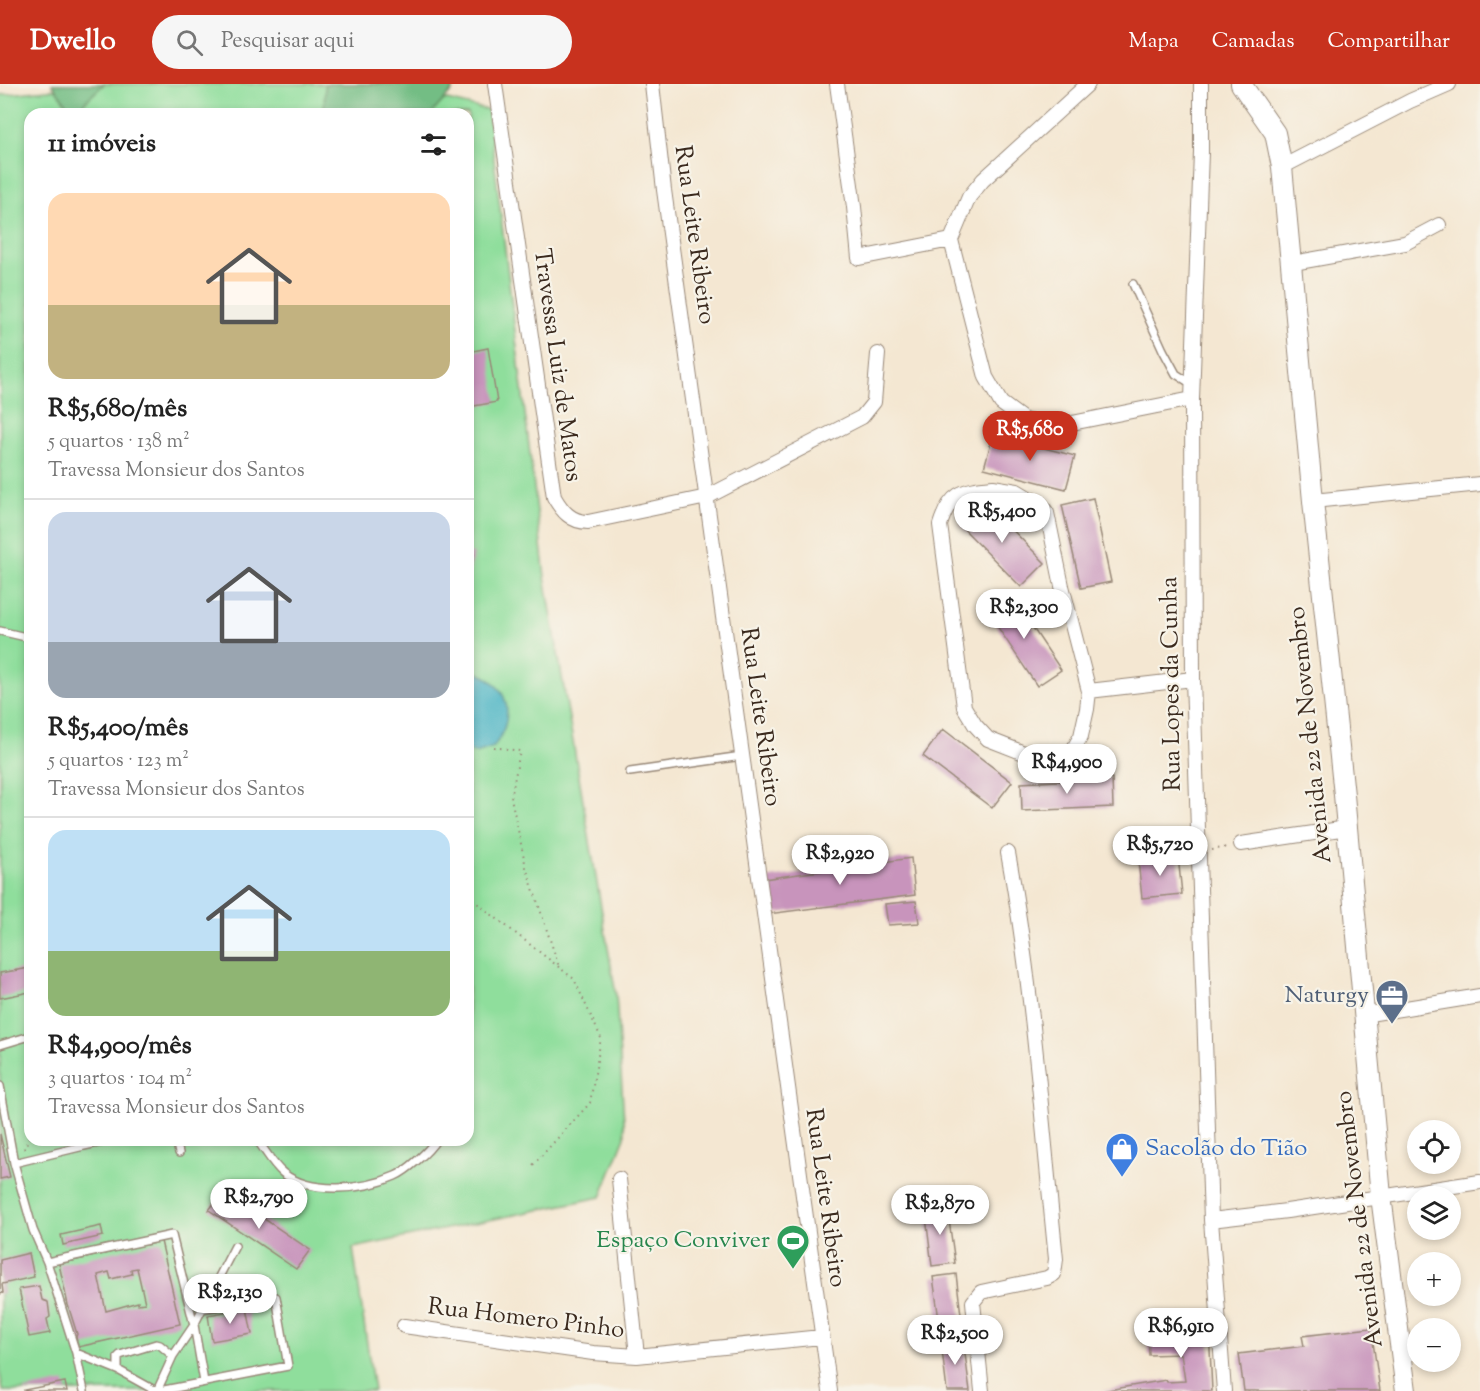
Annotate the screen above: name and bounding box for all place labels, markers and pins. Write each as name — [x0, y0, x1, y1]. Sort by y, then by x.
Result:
pin: R$5,680 — [975, 411, 1085, 462]
pin: R$5,400 — [947, 493, 1057, 544]
pin: R$2,300 — [969, 589, 1079, 640]
pin: R$4,900 — [1012, 744, 1122, 795]
pin: R$5,720 — [1105, 826, 1215, 877]
pin: R$2,920 — [785, 835, 895, 886]
office icon: Naturgy — [1374, 978, 1410, 1025]
place label: Naturgy — [1284, 979, 1369, 1013]
shop icon: Sacolão do Tião — [1104, 1131, 1140, 1178]
place label: Sacolão do Tião — [1145, 1132, 1307, 1166]
pin: R$2,790 — [204, 1179, 314, 1230]
pin: R$2,870 — [885, 1185, 995, 1236]
sports icon: Espaço Conviver — [775, 1223, 811, 1270]
place label: Espaço Conviver — [596, 1224, 770, 1258]
pin: R$2,130 — [175, 1274, 285, 1325]
pin: R$6,910 — [1126, 1308, 1236, 1359]
pin: R$2,500 — [900, 1315, 1010, 1366]

